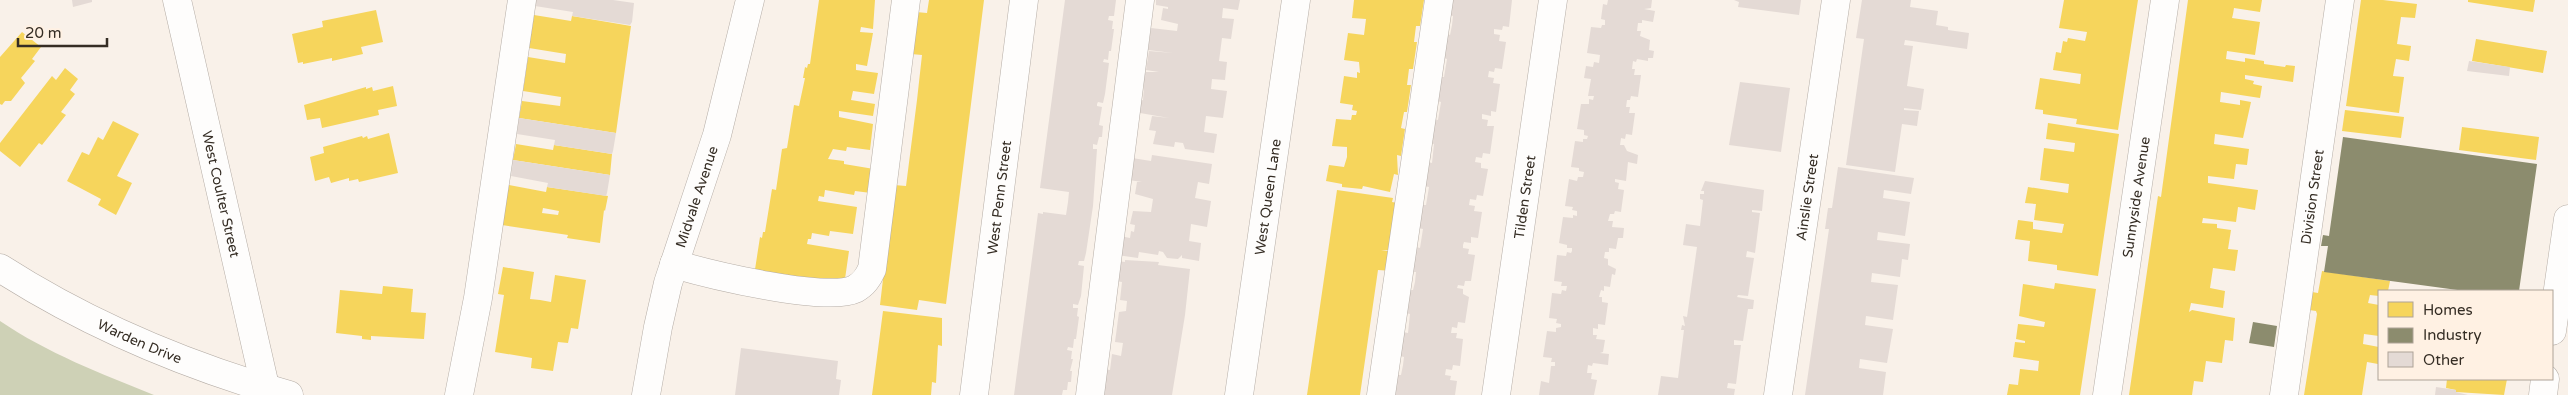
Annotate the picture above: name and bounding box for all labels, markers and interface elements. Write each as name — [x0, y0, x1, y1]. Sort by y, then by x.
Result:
scale bar — [18, 15, 106, 47]
text: 20 m — [25, 24, 62, 42]
street label: West Coulter Street — [198, 129, 244, 260]
street label: Sunnyside Avenue — [2119, 135, 2154, 259]
street label: West Queen Lane — [1251, 138, 1285, 256]
street label: West Penn Street — [984, 139, 1015, 256]
street label: Midvale Avenue — [672, 144, 722, 250]
street label: Division Street — [2297, 148, 2328, 246]
street label: Ainslie Street — [1793, 152, 1822, 242]
street label: Tilden Street — [1511, 153, 1540, 240]
legend — [2378, 290, 2553, 380]
text: Homes — [2423, 301, 2473, 319]
street label: Warden Drive — [95, 316, 184, 367]
text: Industry — [2423, 326, 2482, 344]
text: Other — [2423, 351, 2465, 369]

